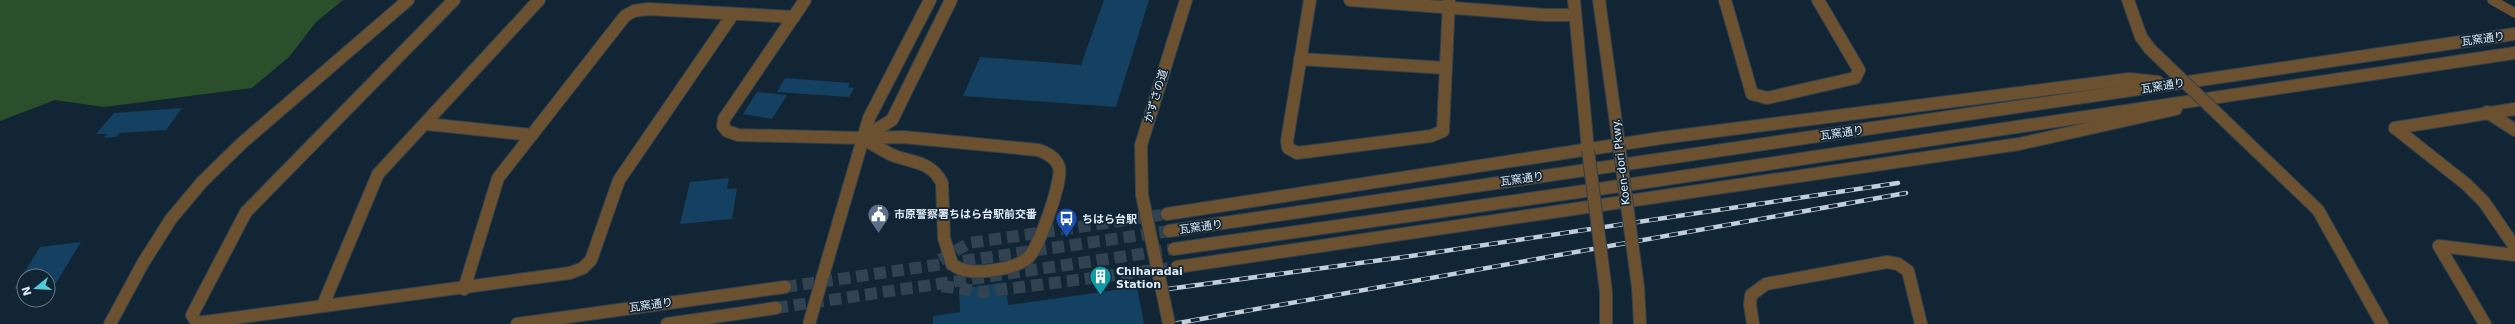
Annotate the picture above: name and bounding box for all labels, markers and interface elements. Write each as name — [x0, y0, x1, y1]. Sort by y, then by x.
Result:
street label: 瓦窯通り — [2460, 30, 2506, 48]
street label: かずさの道 — [1142, 68, 1170, 124]
street label: 瓦窯通り — [2140, 76, 2186, 96]
street label: Koen-dori Pkwy. — [1609, 118, 1633, 206]
street label: 瓦窯通り — [1819, 124, 1865, 142]
street label: 瓦窯通り — [1499, 170, 1545, 188]
public building icon: 市原警察署ちはら台駅前交番 — [865, 201, 891, 234]
bus stop icon: ちはら台駅 — [1054, 206, 1080, 239]
place label: 市原警察署ちはら台駅前交番 — [894, 208, 1037, 221]
place label: ちはら台駅 — [1082, 213, 1137, 226]
street label: 瓦窯通り — [1178, 218, 1224, 236]
building icon: Chiharadai Station — [1088, 264, 1114, 297]
place label: Chiharadai Station — [1116, 265, 1183, 291]
north arrow — [16, 268, 56, 308]
text: N — [19, 285, 35, 297]
street label: 瓦窯通り — [628, 296, 674, 314]

